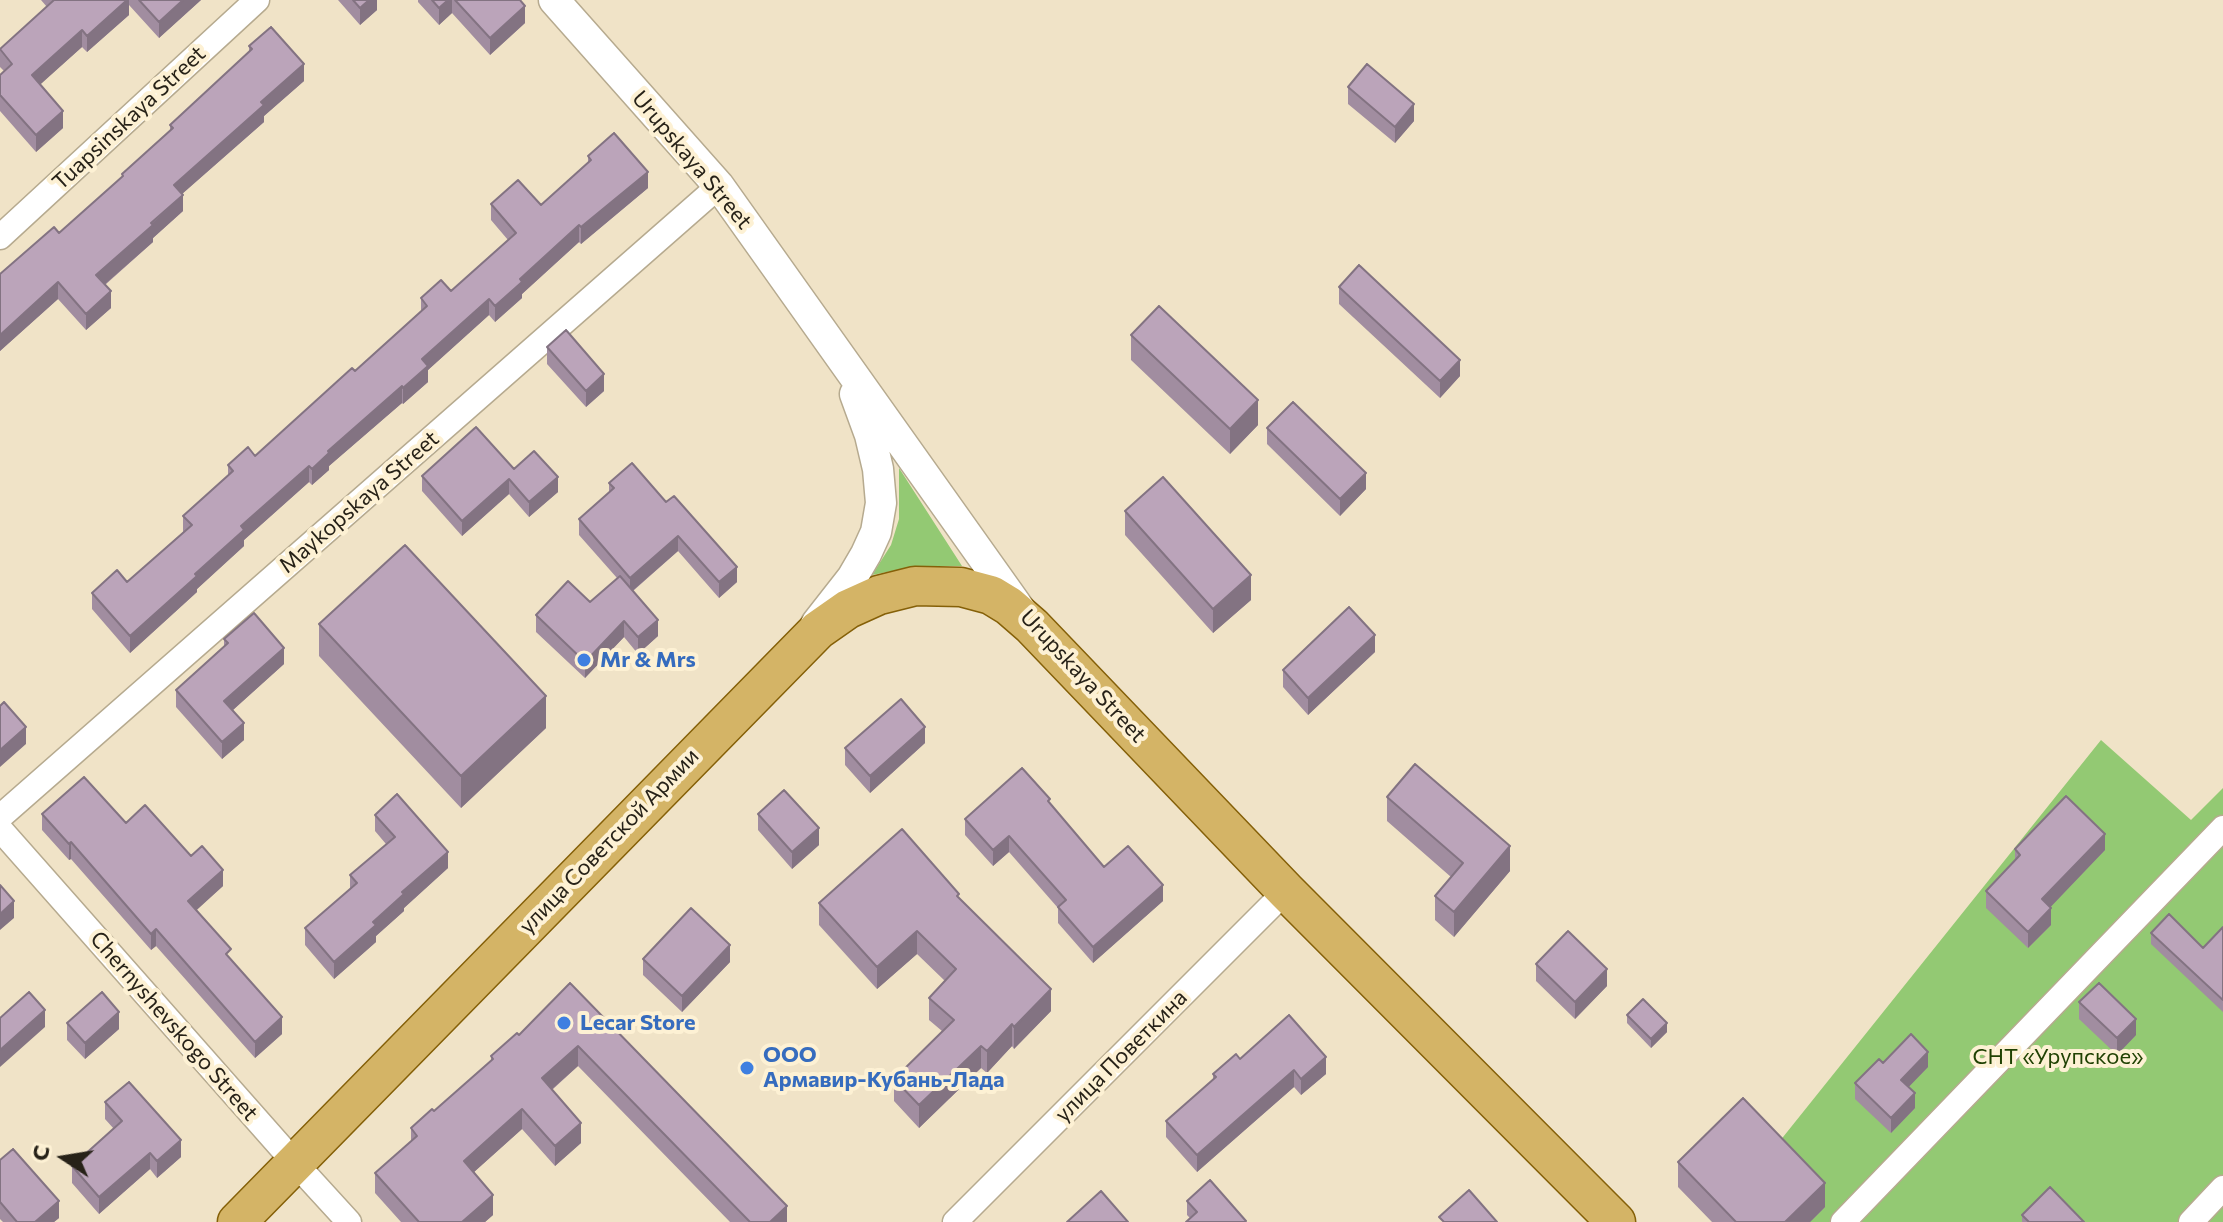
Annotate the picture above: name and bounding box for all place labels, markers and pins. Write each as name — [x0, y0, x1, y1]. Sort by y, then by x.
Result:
place label: Mr & Mrs — [600, 647, 696, 673]
marker: Mr & Mrs — [575, 651, 593, 669]
place label: Lecar Store — [580, 1010, 696, 1036]
marker: Lecar Store — [555, 1014, 573, 1032]
place label: ООО Армавир-Кубань-Лада — [763, 1042, 1004, 1094]
marker: ООО Армавир-Кубань-Лада — [738, 1059, 756, 1077]

